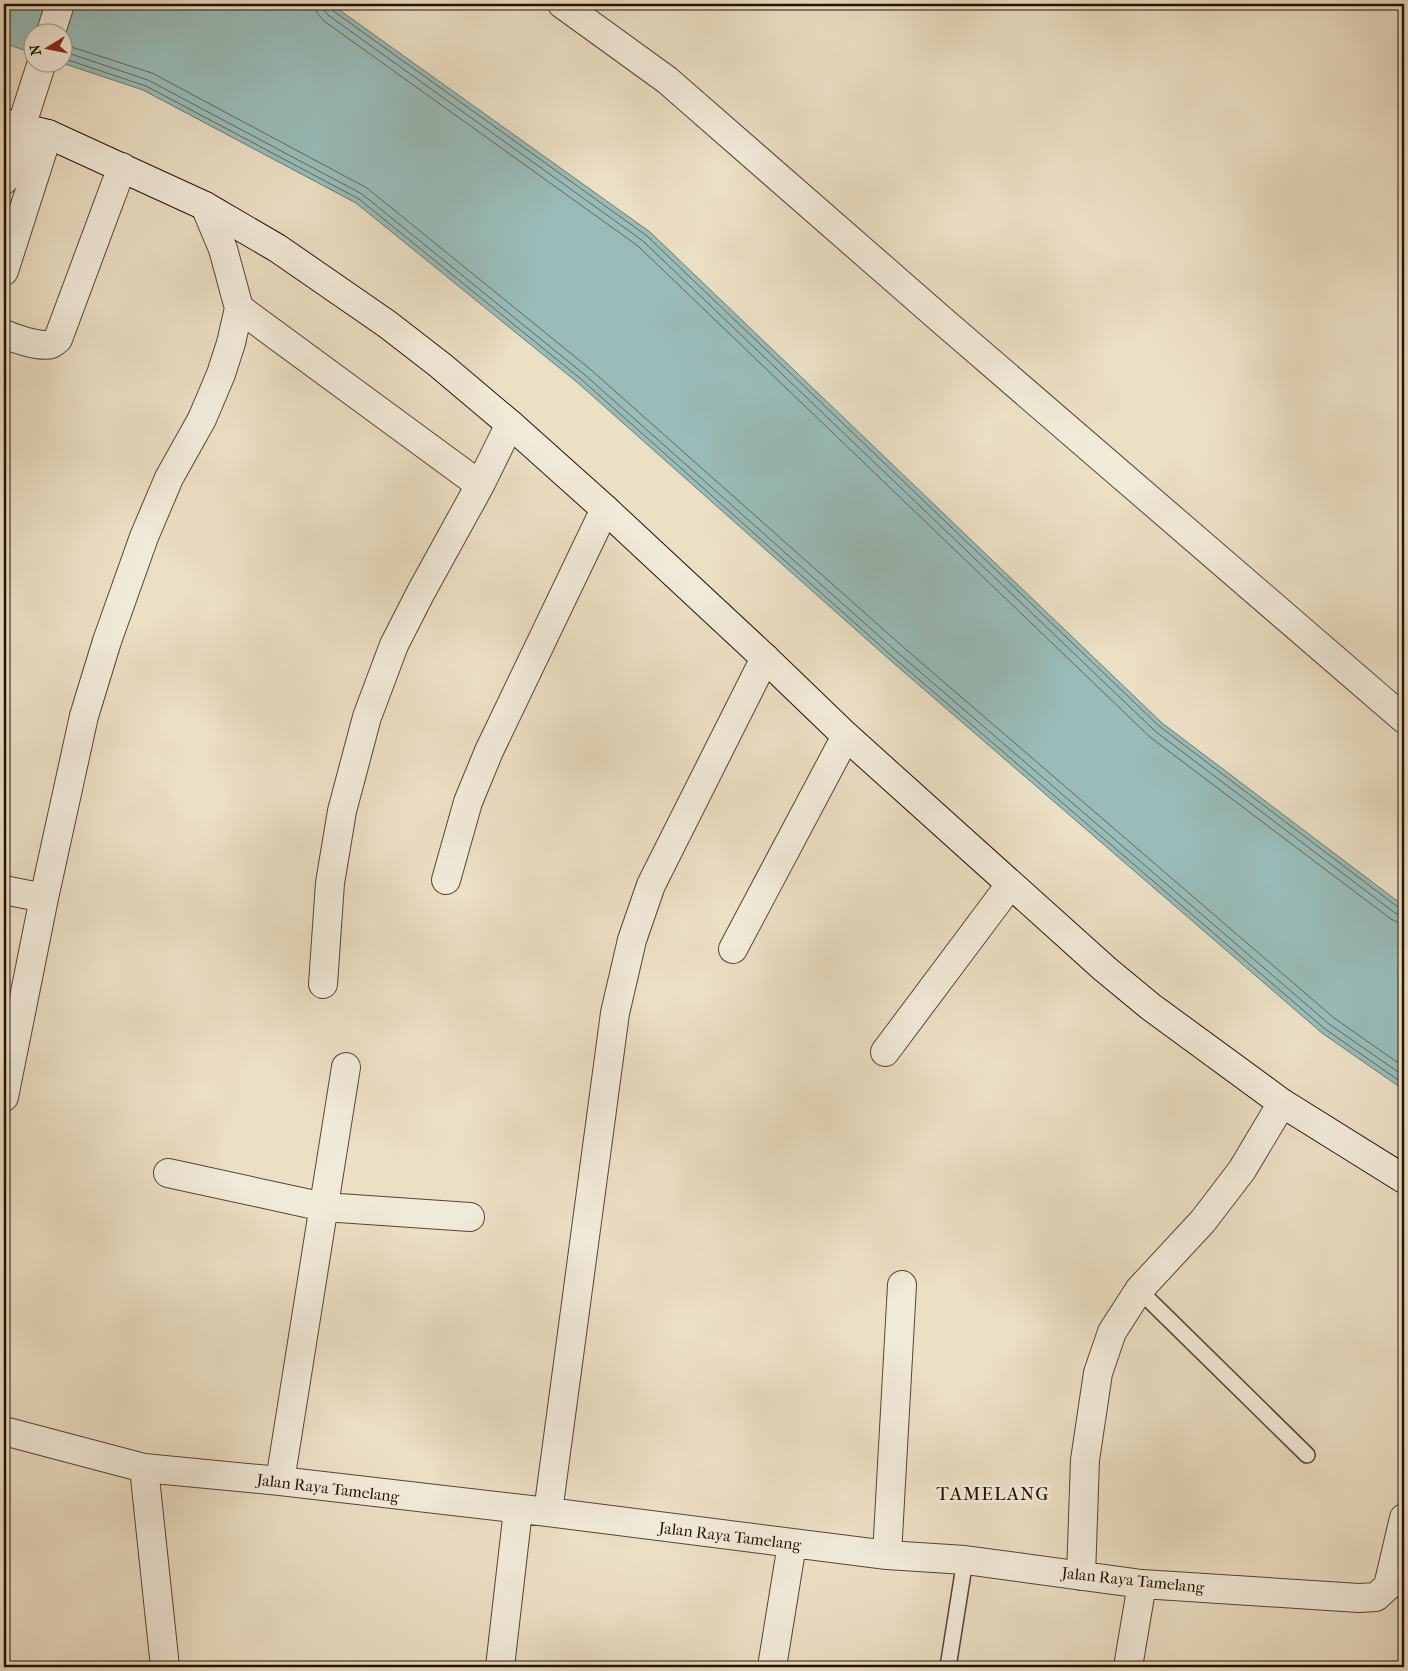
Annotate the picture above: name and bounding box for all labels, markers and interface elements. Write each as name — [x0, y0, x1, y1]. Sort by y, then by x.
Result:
north arrow — [22, 22, 72, 72]
text: N — [26, 43, 45, 57]
street label: Jalan Raya Tamelang — [254, 1470, 401, 1506]
district label: TAMELANG — [936, 1483, 1050, 1505]
street label: Jalan Raya Tamelang — [656, 1518, 803, 1554]
street label: Jalan Raya Tamelang — [1059, 1563, 1206, 1597]

